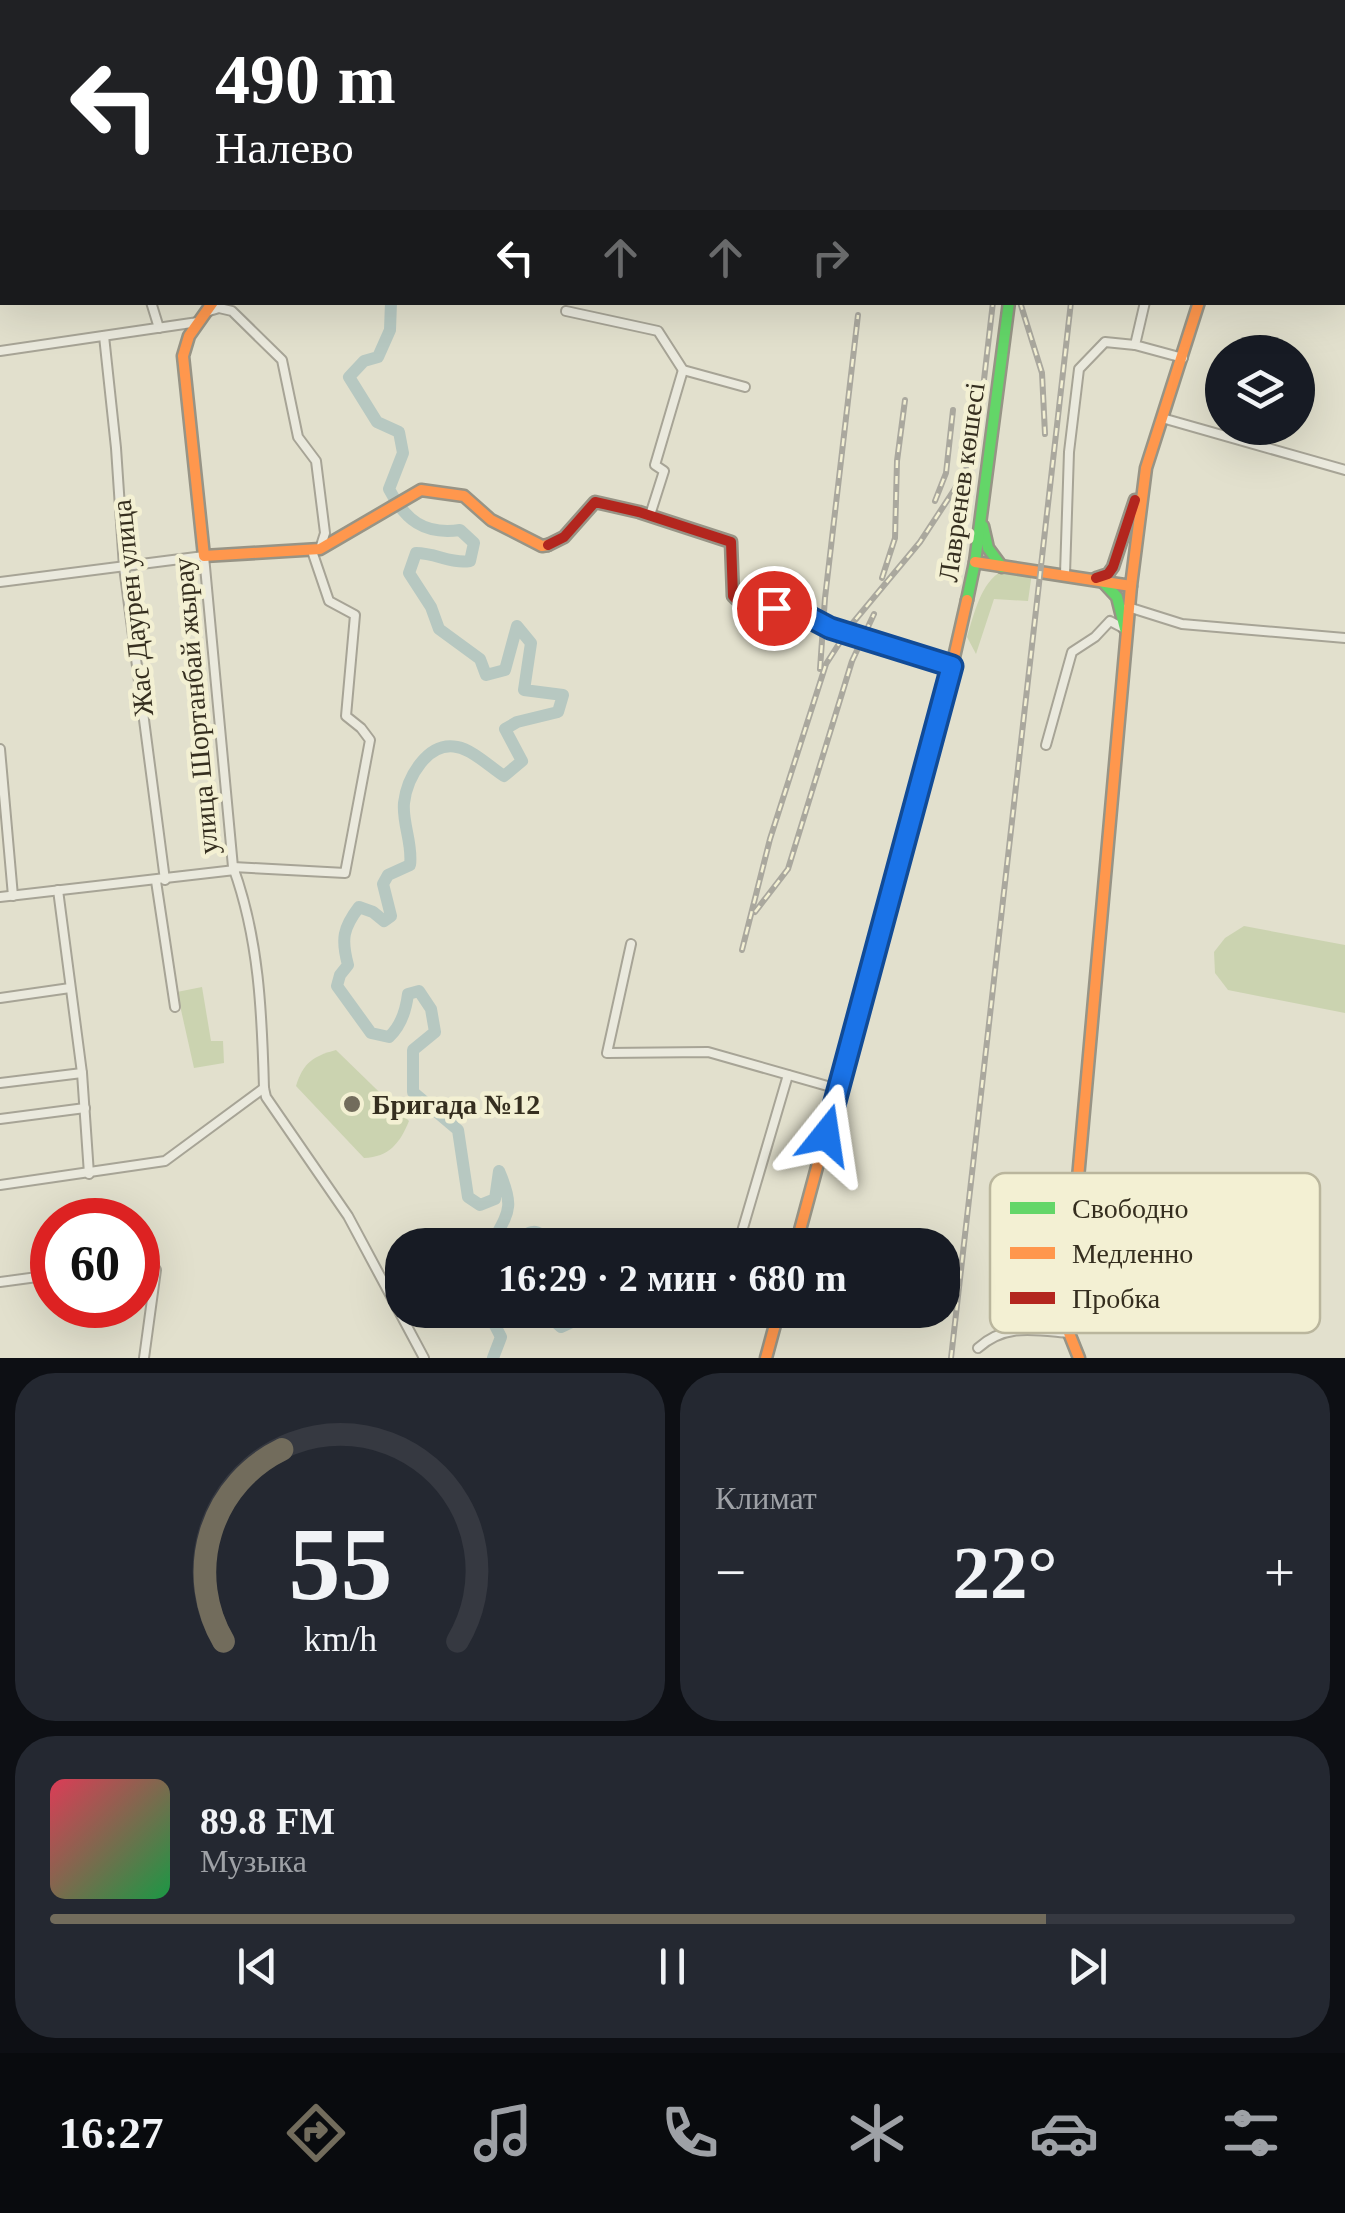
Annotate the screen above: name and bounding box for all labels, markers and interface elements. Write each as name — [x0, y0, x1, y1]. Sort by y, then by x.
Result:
icon: left — [50, 40, 180, 170]
text: 490 m — [215, 41, 396, 118]
text: Налево — [215, 123, 354, 173]
icon: left — [488, 230, 543, 285]
icon: ahead — [593, 230, 648, 285]
icon: ahead — [698, 230, 753, 285]
icon: right — [803, 230, 858, 285]
map controls — [1205, 335, 1315, 445]
button: layers — [1205, 335, 1315, 445]
street label: Лавренев көшесі — [932, 380, 991, 584]
street label: Жас Даурен улица — [106, 497, 159, 718]
street label: улица Шортанбай жырау — [167, 556, 224, 856]
pin — [732, 566, 817, 651]
icon: arrive — [747, 581, 802, 636]
position arrow — [774, 1083, 878, 1187]
place label: Бригада №12 — [372, 1089, 540, 1120]
marker: Бригада №12 — [341, 1093, 363, 1115]
legend — [990, 1173, 1320, 1333]
text: Свободно — [1072, 1193, 1188, 1224]
speed limit sign: 60 — [30, 1198, 160, 1328]
text: Медленно — [1072, 1238, 1193, 1269]
text: 16:29 · 2 мин · 680 m — [498, 1257, 847, 1299]
text: Пробка — [1072, 1283, 1161, 1314]
text: Климат — [715, 1480, 817, 1516]
text: 55 — [288, 1506, 392, 1621]
text: 22° — [953, 1531, 1058, 1614]
text: − — [715, 1542, 746, 1603]
text: + — [1264, 1542, 1295, 1603]
text: km/h — [303, 1619, 377, 1659]
text: 89.8 FM — [200, 1800, 335, 1842]
text: Музыка — [200, 1843, 307, 1879]
icon: previous — [230, 1939, 285, 1994]
icon: pause — [645, 1939, 700, 1994]
icon: next — [1060, 1939, 1115, 1994]
icon: directions — [281, 2098, 351, 2168]
icon: music — [468, 2098, 538, 2168]
icon: phone — [655, 2098, 725, 2168]
icon: climate — [842, 2098, 912, 2168]
icon: car — [1029, 2098, 1099, 2168]
icon: filters — [1216, 2098, 1286, 2168]
text: 16:27 — [59, 2108, 164, 2158]

